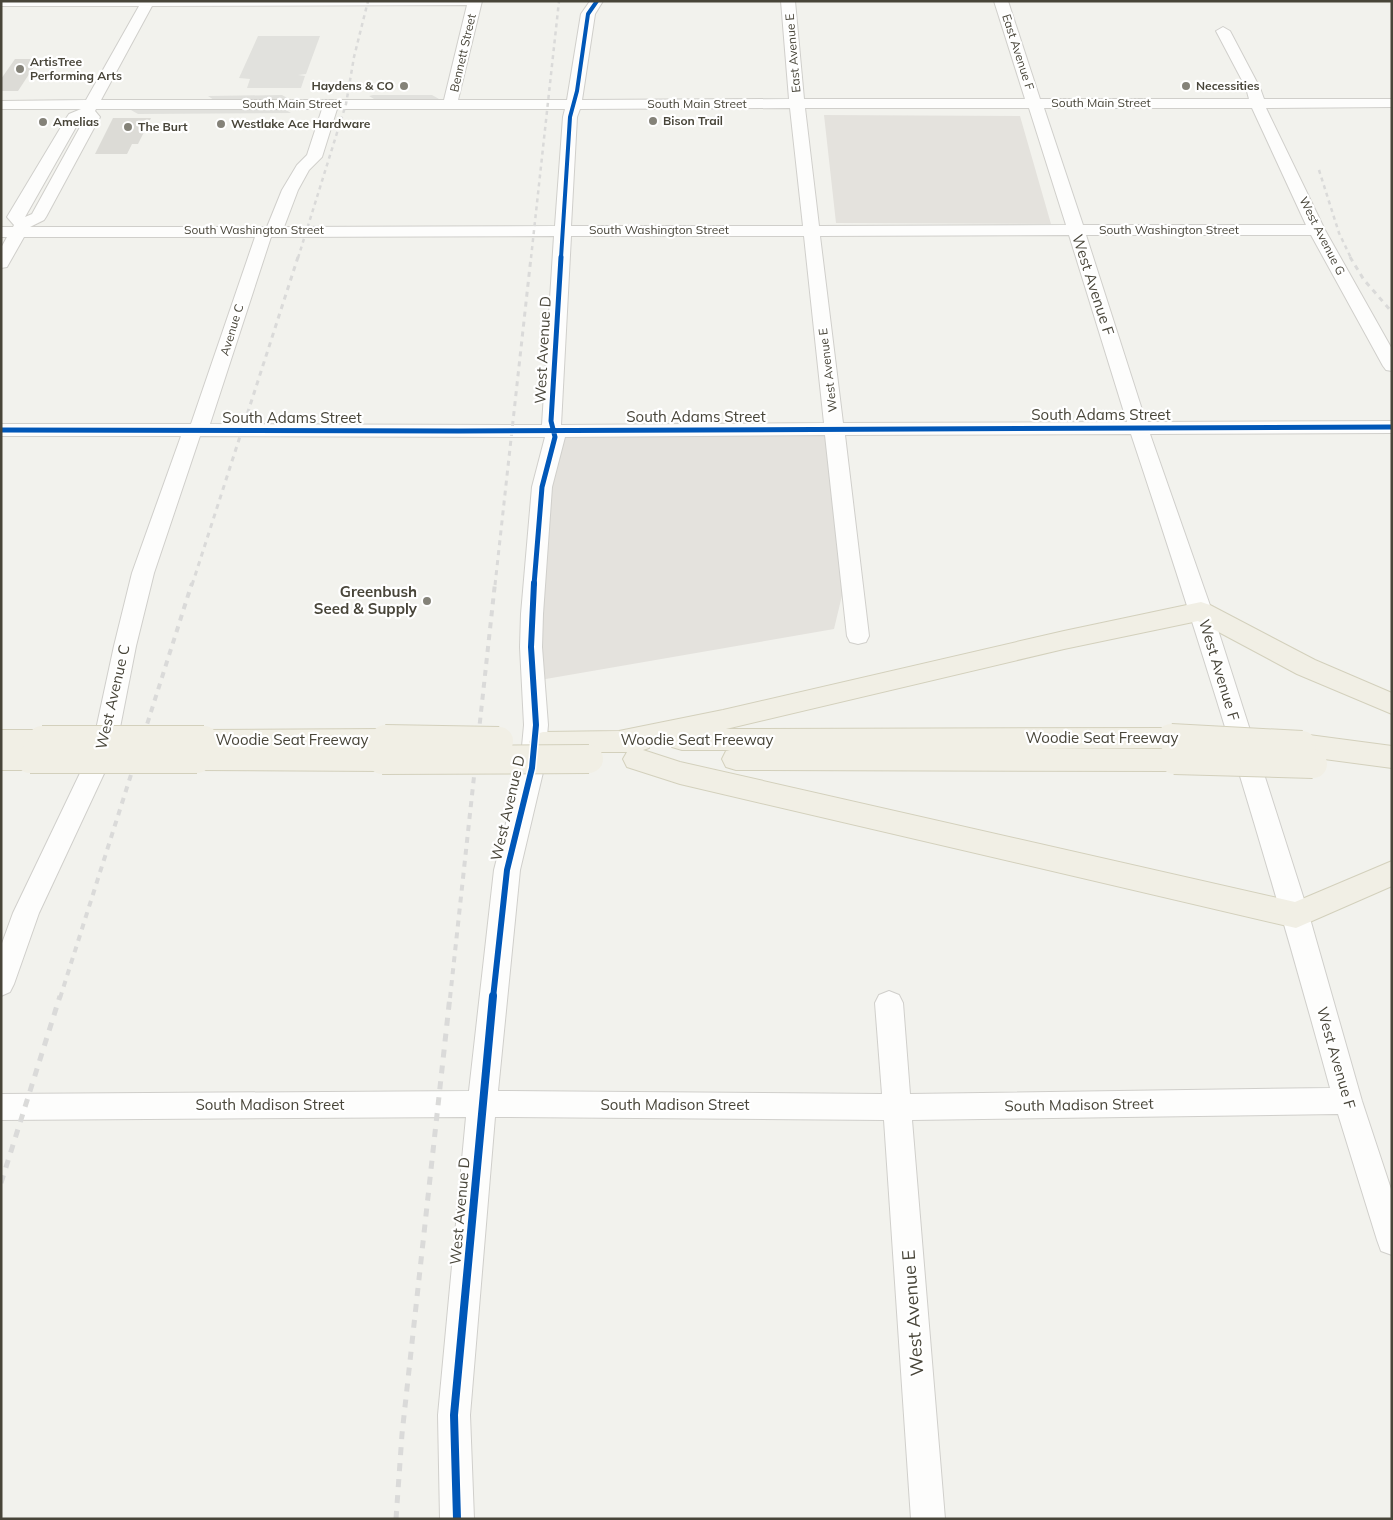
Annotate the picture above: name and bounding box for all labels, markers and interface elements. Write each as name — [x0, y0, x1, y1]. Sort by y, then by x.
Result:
street label: Bennett Street — [446, 12, 479, 93]
street label: East Avenue F — [999, 12, 1038, 92]
street label: East Avenue E — [782, 13, 803, 93]
place label: ArtisTree Performing Arts — [30, 54, 122, 83]
marker: ArtisTree Performing Arts — [14, 63, 26, 75]
place label: Haydens & CO — [311, 78, 394, 93]
place label: Necessities — [1196, 78, 1260, 93]
marker: Haydens & CO — [398, 80, 410, 92]
marker: Necessities — [1180, 80, 1192, 92]
street label: South Main Street — [1051, 95, 1151, 110]
street label: South Main Street — [242, 96, 342, 111]
street label: South Main Street — [647, 96, 747, 111]
place label: Bison Trail — [663, 113, 723, 128]
place label: Amelias — [53, 114, 99, 129]
marker: Bison Trail — [647, 115, 659, 127]
marker: Amelias — [37, 116, 49, 128]
place label: Westlake Ace Hardware — [231, 116, 371, 131]
marker: Westlake Ace Hardware — [215, 118, 227, 130]
place label: The Burt — [138, 119, 188, 134]
marker: The Burt — [122, 121, 134, 133]
street label: West Avenue G — [1296, 194, 1349, 278]
street label: South Washington Street — [184, 222, 324, 237]
street label: South Washington Street — [589, 222, 729, 237]
street label: South Washington Street — [1099, 222, 1239, 237]
street label: West Avenue F — [1068, 232, 1119, 338]
street label: West Avenue D — [530, 296, 555, 404]
street label: Avenue C — [217, 302, 246, 357]
street label: West Avenue E — [815, 327, 840, 413]
street label: South Adams Street — [1031, 405, 1171, 424]
street label: South Adams Street — [626, 407, 766, 426]
street label: South Adams Street — [222, 408, 362, 427]
place label: Greenbush Seed & Supply — [314, 582, 418, 618]
marker: Greenbush Seed & Supply — [421, 595, 433, 607]
street label: West Avenue F — [1195, 617, 1244, 723]
street label: West Avenue C — [91, 643, 134, 751]
street label: Woodie Seat Freeway — [1026, 728, 1178, 747]
street label: Woodie Seat Freeway — [216, 730, 368, 749]
street label: Woodie Seat Freeway — [621, 730, 773, 749]
street label: West Avenue D — [486, 753, 529, 863]
street label: West Avenue F — [1313, 1005, 1360, 1111]
street label: South Madison Street — [1004, 1094, 1154, 1115]
street label: South Madison Street — [195, 1095, 345, 1114]
street label: South Madison Street — [600, 1095, 750, 1114]
street label: West Avenue D — [445, 1156, 474, 1266]
street label: West Avenue E — [897, 1249, 928, 1377]

